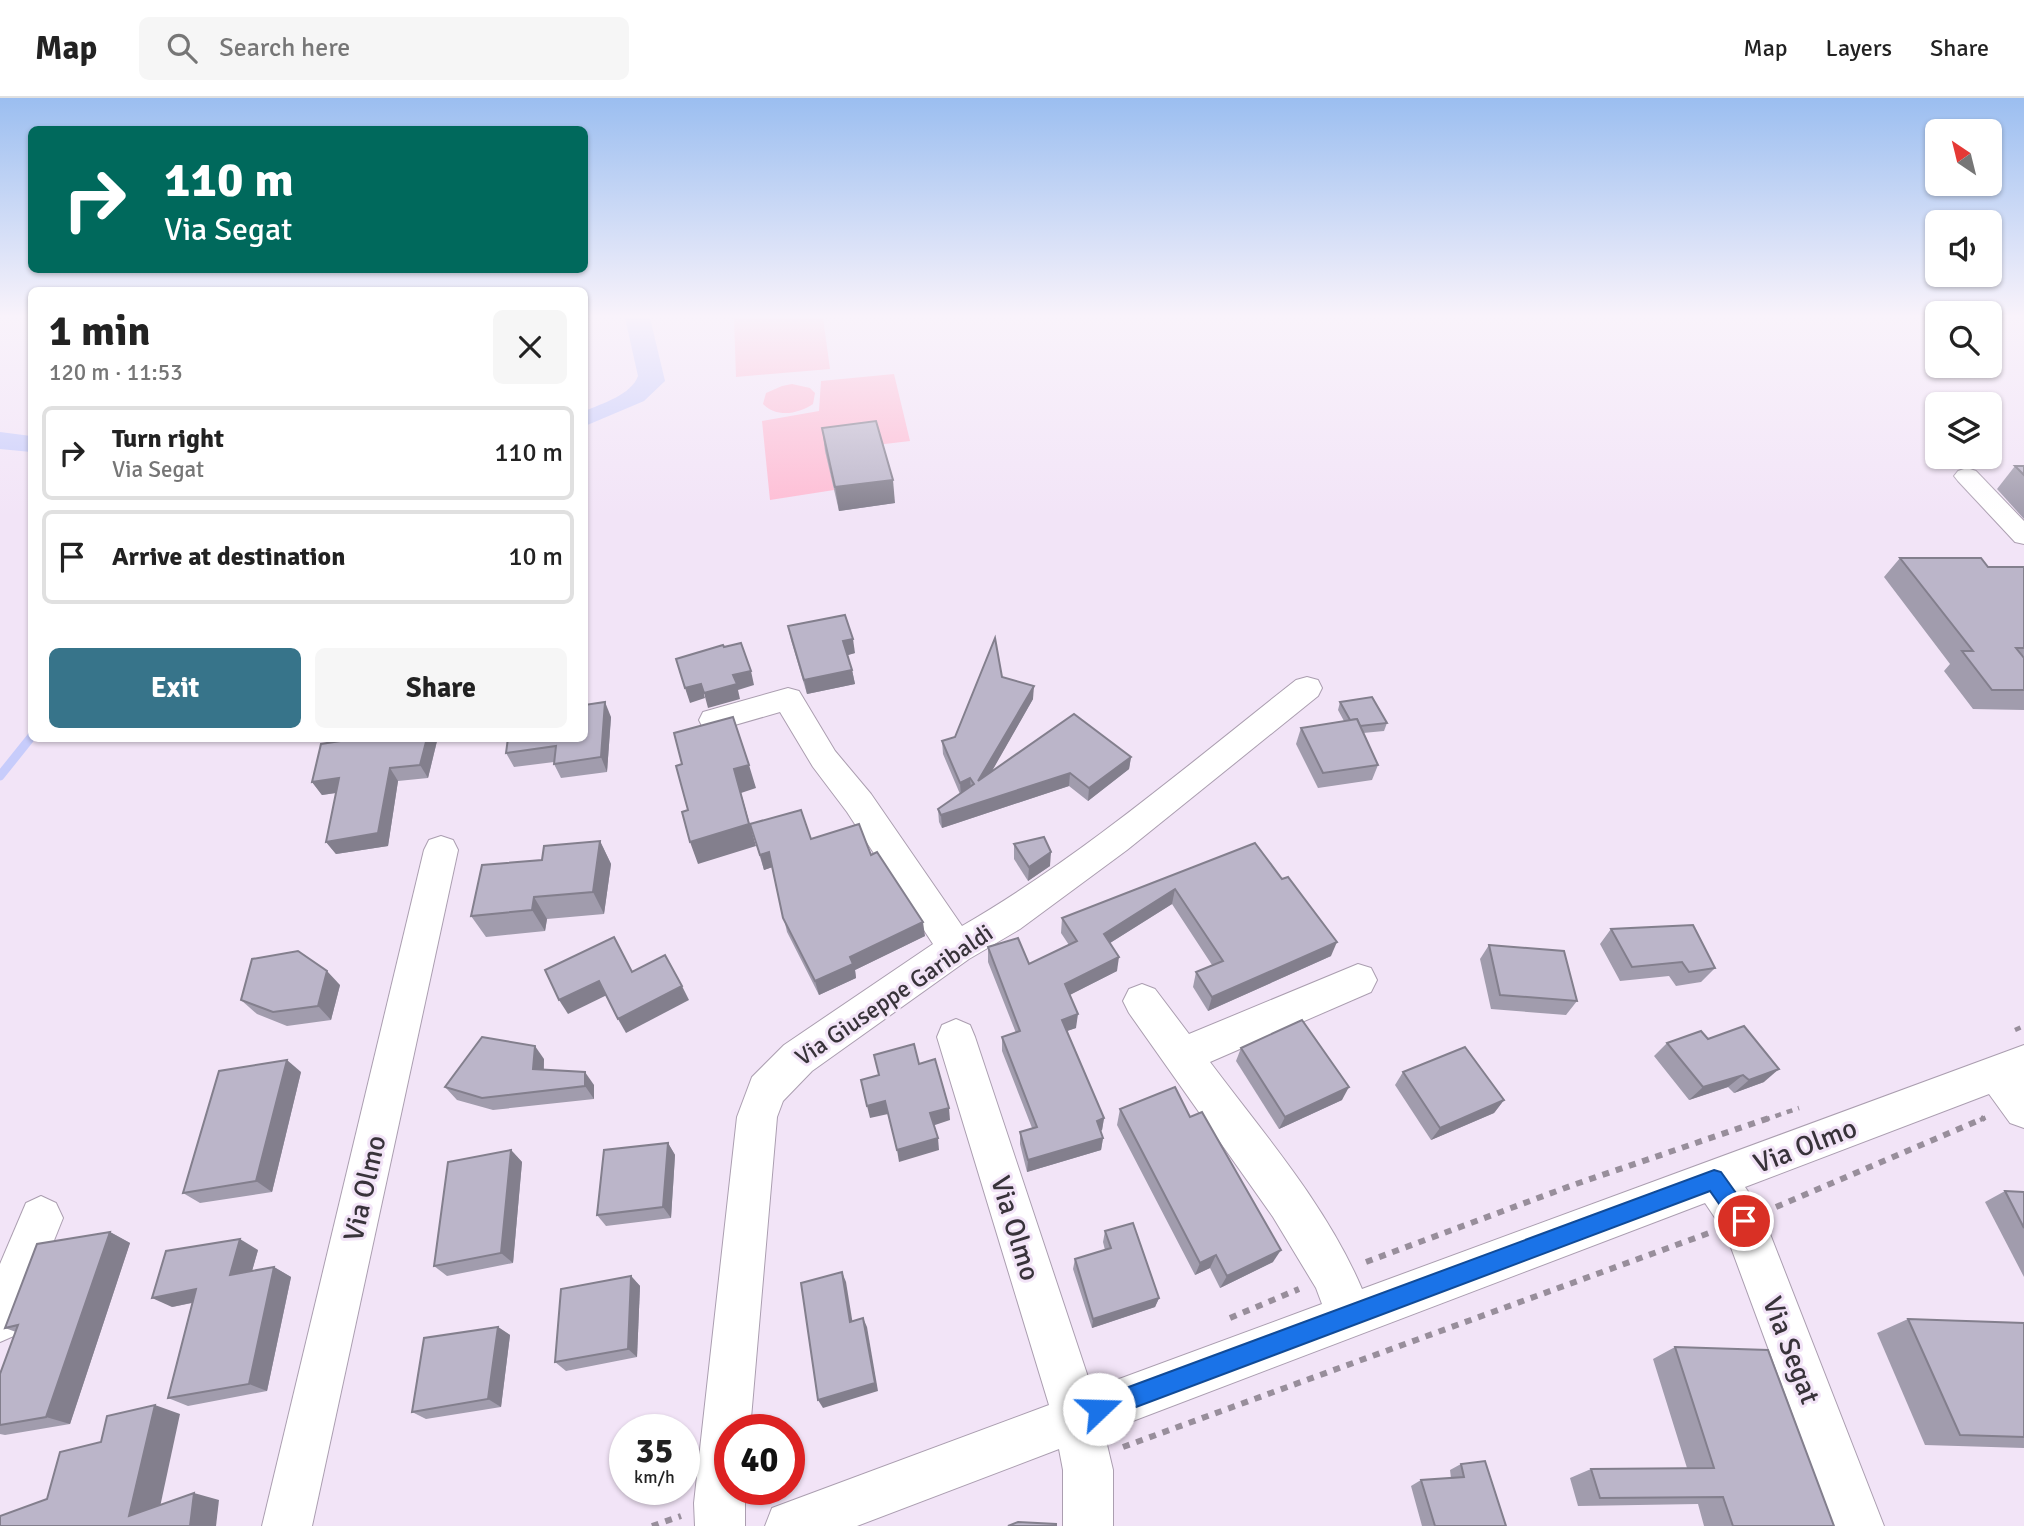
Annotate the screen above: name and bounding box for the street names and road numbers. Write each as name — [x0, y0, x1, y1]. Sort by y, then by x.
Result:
street label: Via Giuseppe Garibaldi — [789, 918, 999, 1072]
street label: Via Olmo — [1749, 1111, 1862, 1181]
street label: Via Olmo — [336, 1132, 394, 1244]
street label: Via Olmo — [983, 1172, 1047, 1285]
street label: Via Segat — [1755, 1292, 1827, 1409]

